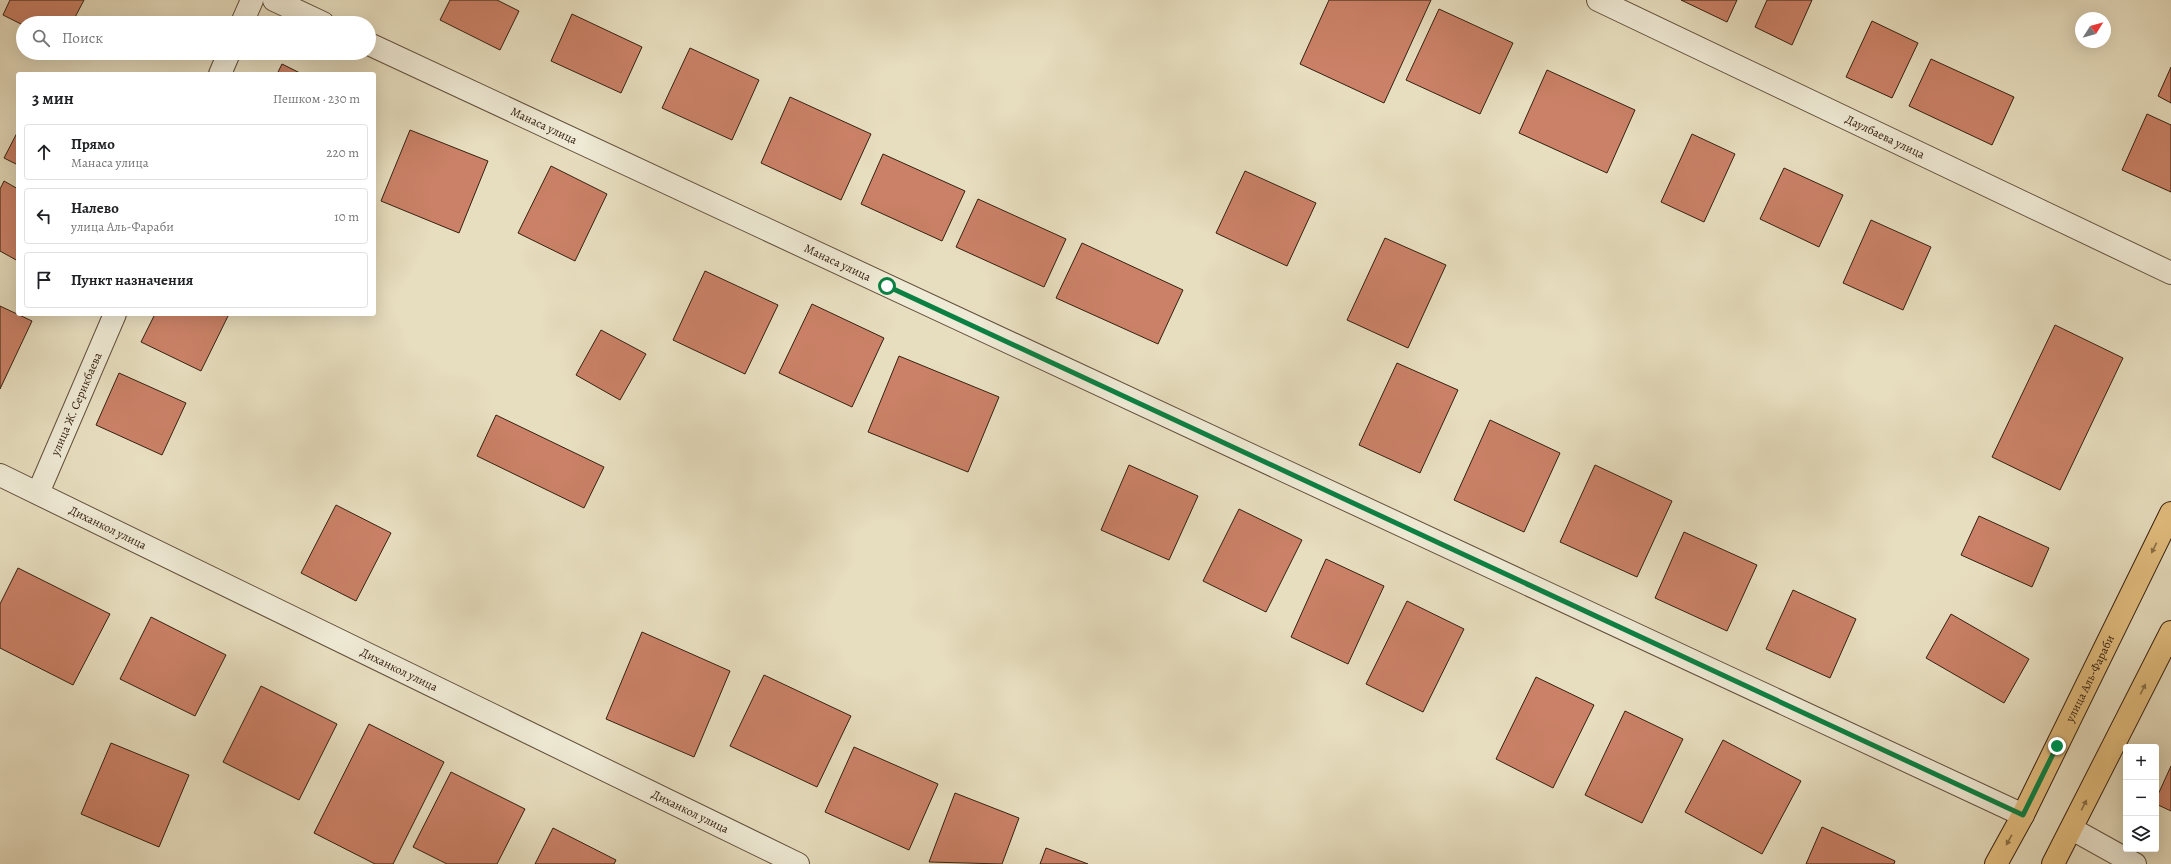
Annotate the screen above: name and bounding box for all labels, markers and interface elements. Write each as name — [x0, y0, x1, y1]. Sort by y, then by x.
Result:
north arrow — [2075, 12, 2111, 48]
search box — [16, 16, 376, 60]
icon: search — [30, 27, 52, 49]
text: Поиск — [62, 28, 103, 48]
text: 3 мин — [32, 87, 74, 110]
text: Пешком · 230 m — [273, 90, 360, 107]
street label: Манаса улица — [508, 103, 580, 148]
street label: Даулбаева улица — [1843, 111, 1928, 163]
text: Прямо — [71, 134, 115, 154]
icon: ahead — [33, 141, 55, 163]
text: 220 m — [326, 144, 359, 161]
text: Манаса улица — [71, 154, 149, 171]
text: Налево — [71, 198, 119, 218]
icon: left — [33, 205, 55, 227]
text: 10 m — [334, 208, 359, 225]
text: улица Аль-Фараби — [71, 218, 174, 235]
street label: Манаса улица — [802, 240, 874, 285]
icon: arrive — [33, 269, 55, 291]
text: Пункт назначения — [71, 270, 193, 290]
route start — [878, 277, 896, 295]
street label: улица Ж. Серикбаева — [47, 349, 106, 459]
street label: Диханкол улица — [67, 502, 150, 553]
one-way arrow — [2151, 542, 2157, 553]
street label: улица Аль-Фараби — [2061, 632, 2118, 726]
street label: Диханкол улица — [358, 644, 441, 695]
one-way arrow — [2139, 683, 2146, 694]
route end — [2048, 737, 2066, 755]
map controls — [2123, 744, 2159, 852]
button: + — [2123, 744, 2159, 780]
button: − — [2123, 780, 2159, 816]
street label: Диханкол улица — [649, 786, 732, 837]
one-way arrow — [2081, 799, 2087, 811]
button: layers — [2123, 816, 2159, 852]
one-way arrow — [2006, 834, 2013, 846]

